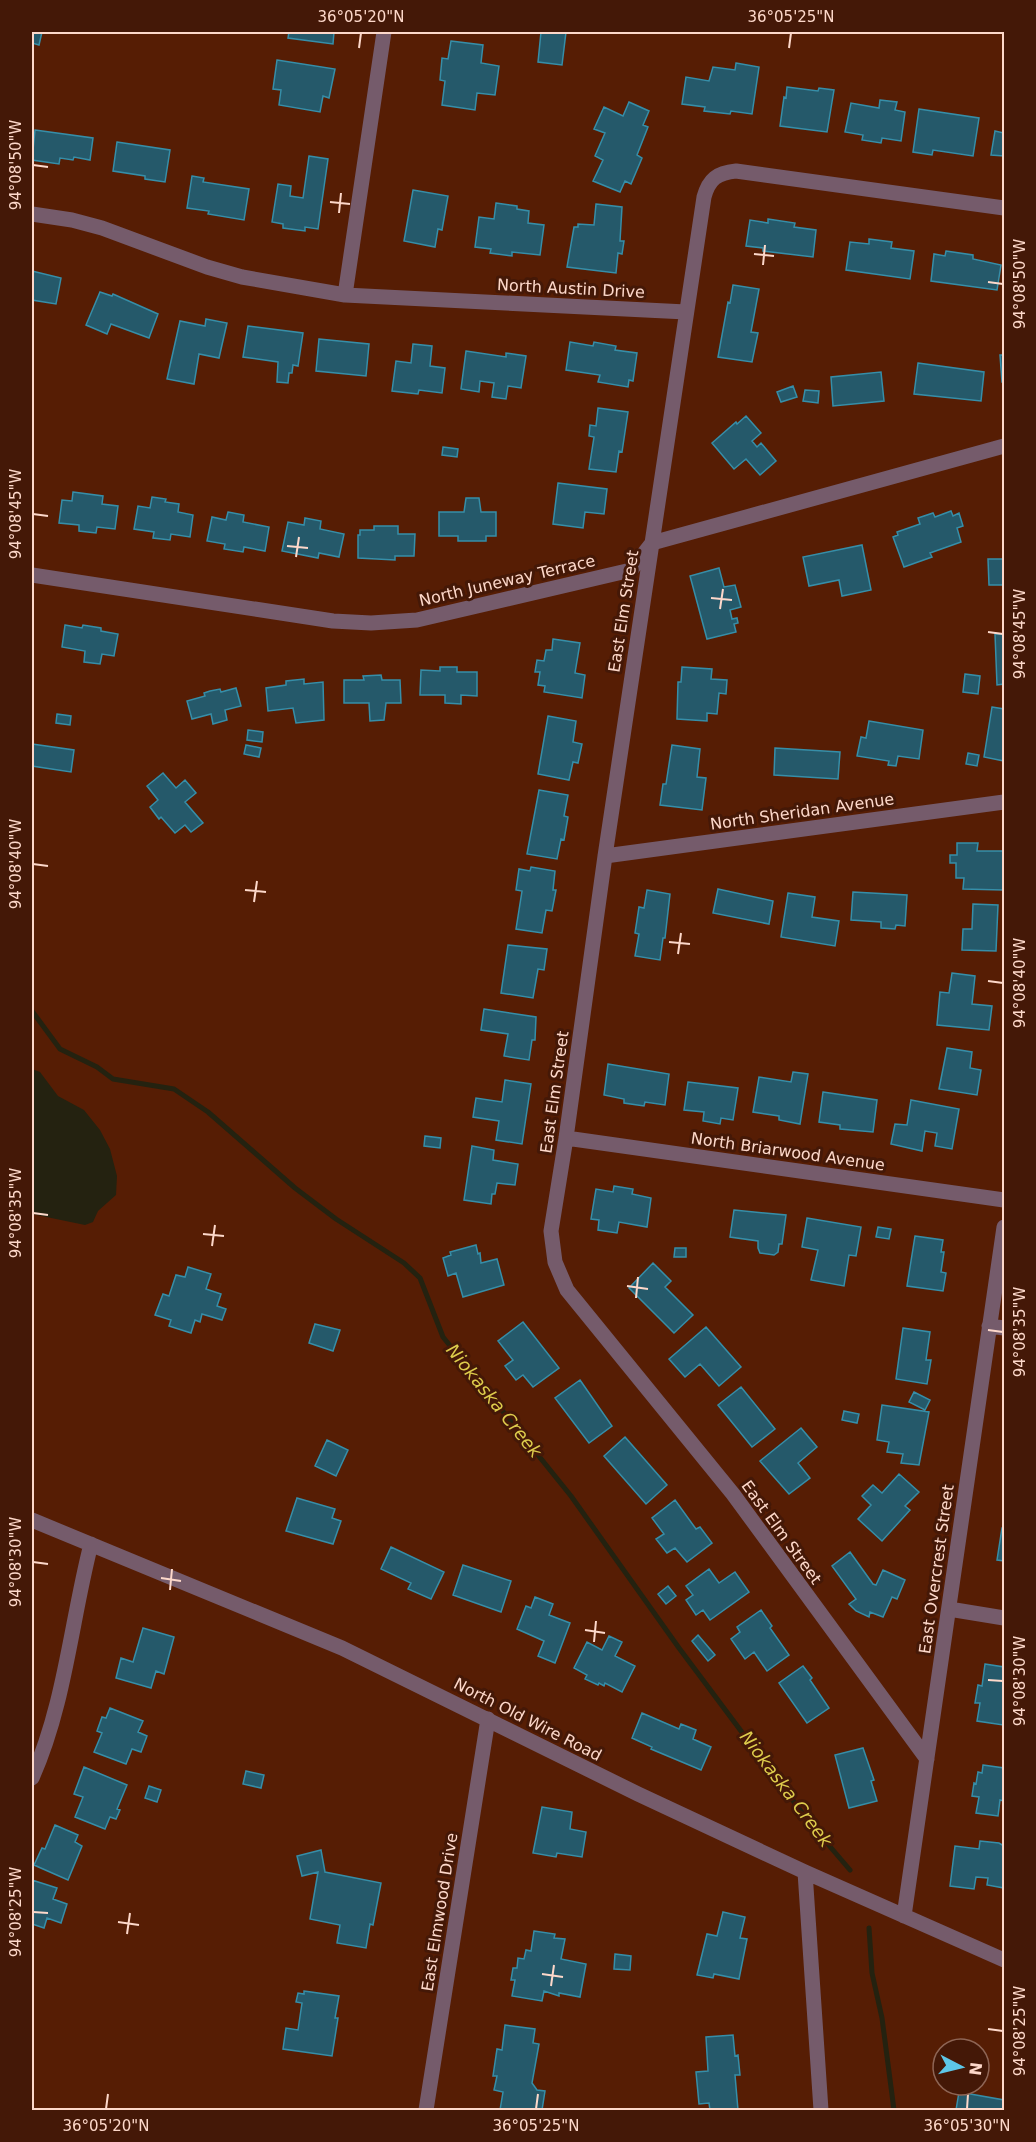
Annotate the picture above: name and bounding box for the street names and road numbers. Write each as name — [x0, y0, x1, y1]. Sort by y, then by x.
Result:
street label: North Austin Drive — [497, 275, 645, 302]
street label: East Elm Street — [604, 549, 643, 674]
street label: North Juneway Terrace — [417, 551, 597, 610]
street label: North Sheridan Avenue — [709, 789, 895, 834]
street label: East Elm Street — [536, 1030, 572, 1155]
street label: North Briarwood Avenue — [690, 1128, 886, 1175]
street label: East Elm Street — [738, 1477, 826, 1588]
street label: East Overcrest Street — [915, 1483, 958, 1655]
street label: North Old Wire Road — [451, 1674, 605, 1765]
street label: East Elmwood Drive — [418, 1831, 461, 1993]

